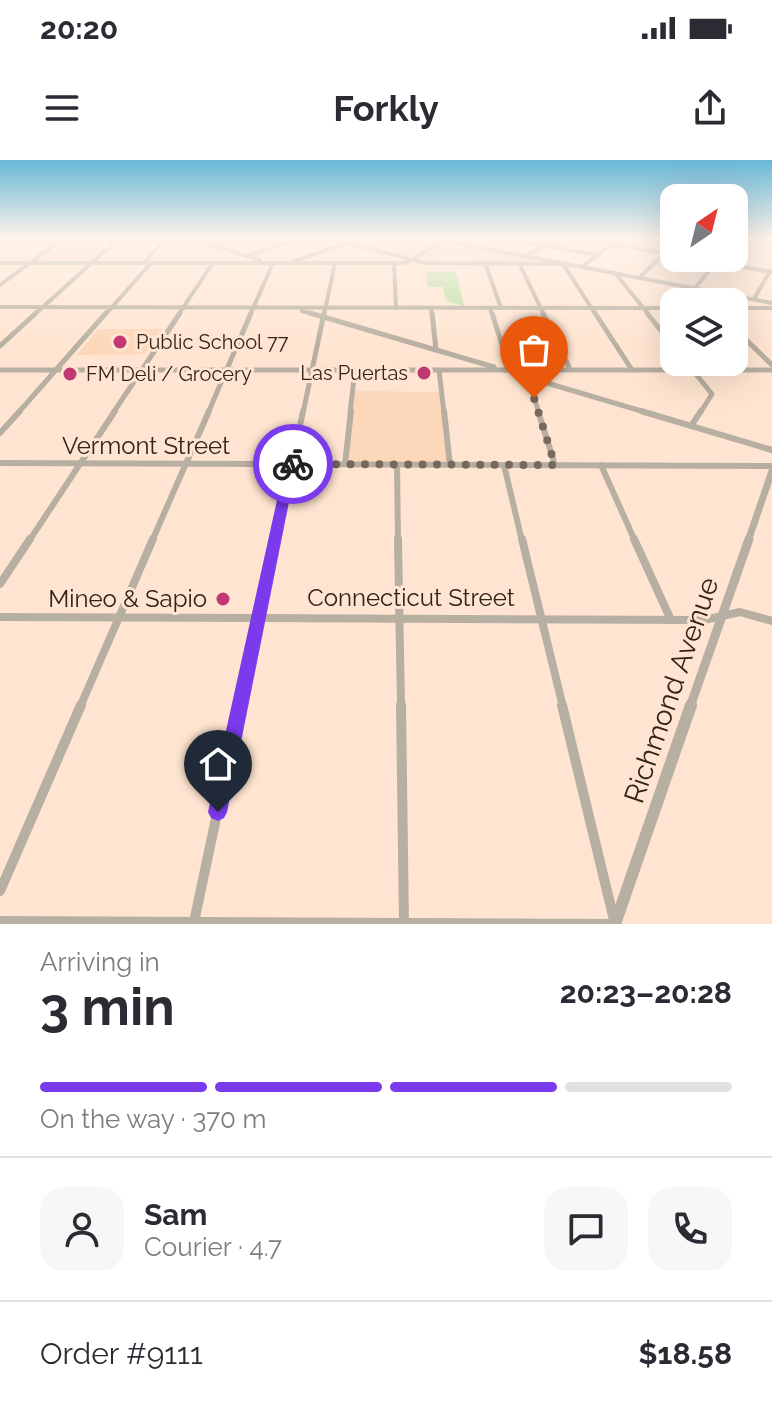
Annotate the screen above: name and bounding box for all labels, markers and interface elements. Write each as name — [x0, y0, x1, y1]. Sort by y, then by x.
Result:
text: 20:20 — [40, 11, 118, 46]
icon: menu — [40, 86, 84, 130]
icon: share — [688, 86, 732, 130]
text: Forkly — [333, 87, 439, 129]
north arrow — [660, 184, 748, 272]
map controls — [660, 184, 748, 376]
button: layers — [660, 288, 748, 376]
pin — [500, 316, 568, 398]
icon: bag — [512, 328, 556, 372]
place label: Public School 77 — [136, 330, 289, 354]
marker: Public School 77 — [111, 333, 129, 351]
place label: Las Puertas — [300, 361, 408, 385]
place label: FM Deli / Grocery — [86, 362, 252, 386]
marker: Las Puertas — [415, 364, 433, 382]
marker: FM Deli / Grocery — [61, 365, 79, 383]
courier — [253, 424, 333, 504]
street label: Vermont Street — [62, 431, 230, 460]
icon: bike — [271, 442, 315, 486]
street label: Richmond Avenue — [617, 573, 726, 807]
street label: Connecticut Street — [307, 583, 515, 612]
place label: Mineo & Sapio — [48, 584, 207, 613]
marker: Mineo & Sapio — [214, 590, 232, 608]
pin — [184, 730, 252, 812]
icon: home — [196, 742, 240, 786]
text: Arriving in — [40, 947, 160, 977]
text: 20:23–20:28 — [560, 975, 732, 1010]
text: 3 min — [40, 976, 175, 1037]
text: On the way · 370 m — [40, 1104, 266, 1134]
button: person — [40, 1187, 124, 1271]
button: chat — [544, 1187, 628, 1271]
button: phone — [648, 1187, 732, 1271]
text: Sam — [144, 1197, 207, 1232]
text: Courier · 4.7 — [144, 1232, 282, 1262]
text: Order #9111 — [40, 1336, 203, 1371]
text: $18.58 — [639, 1336, 732, 1371]

